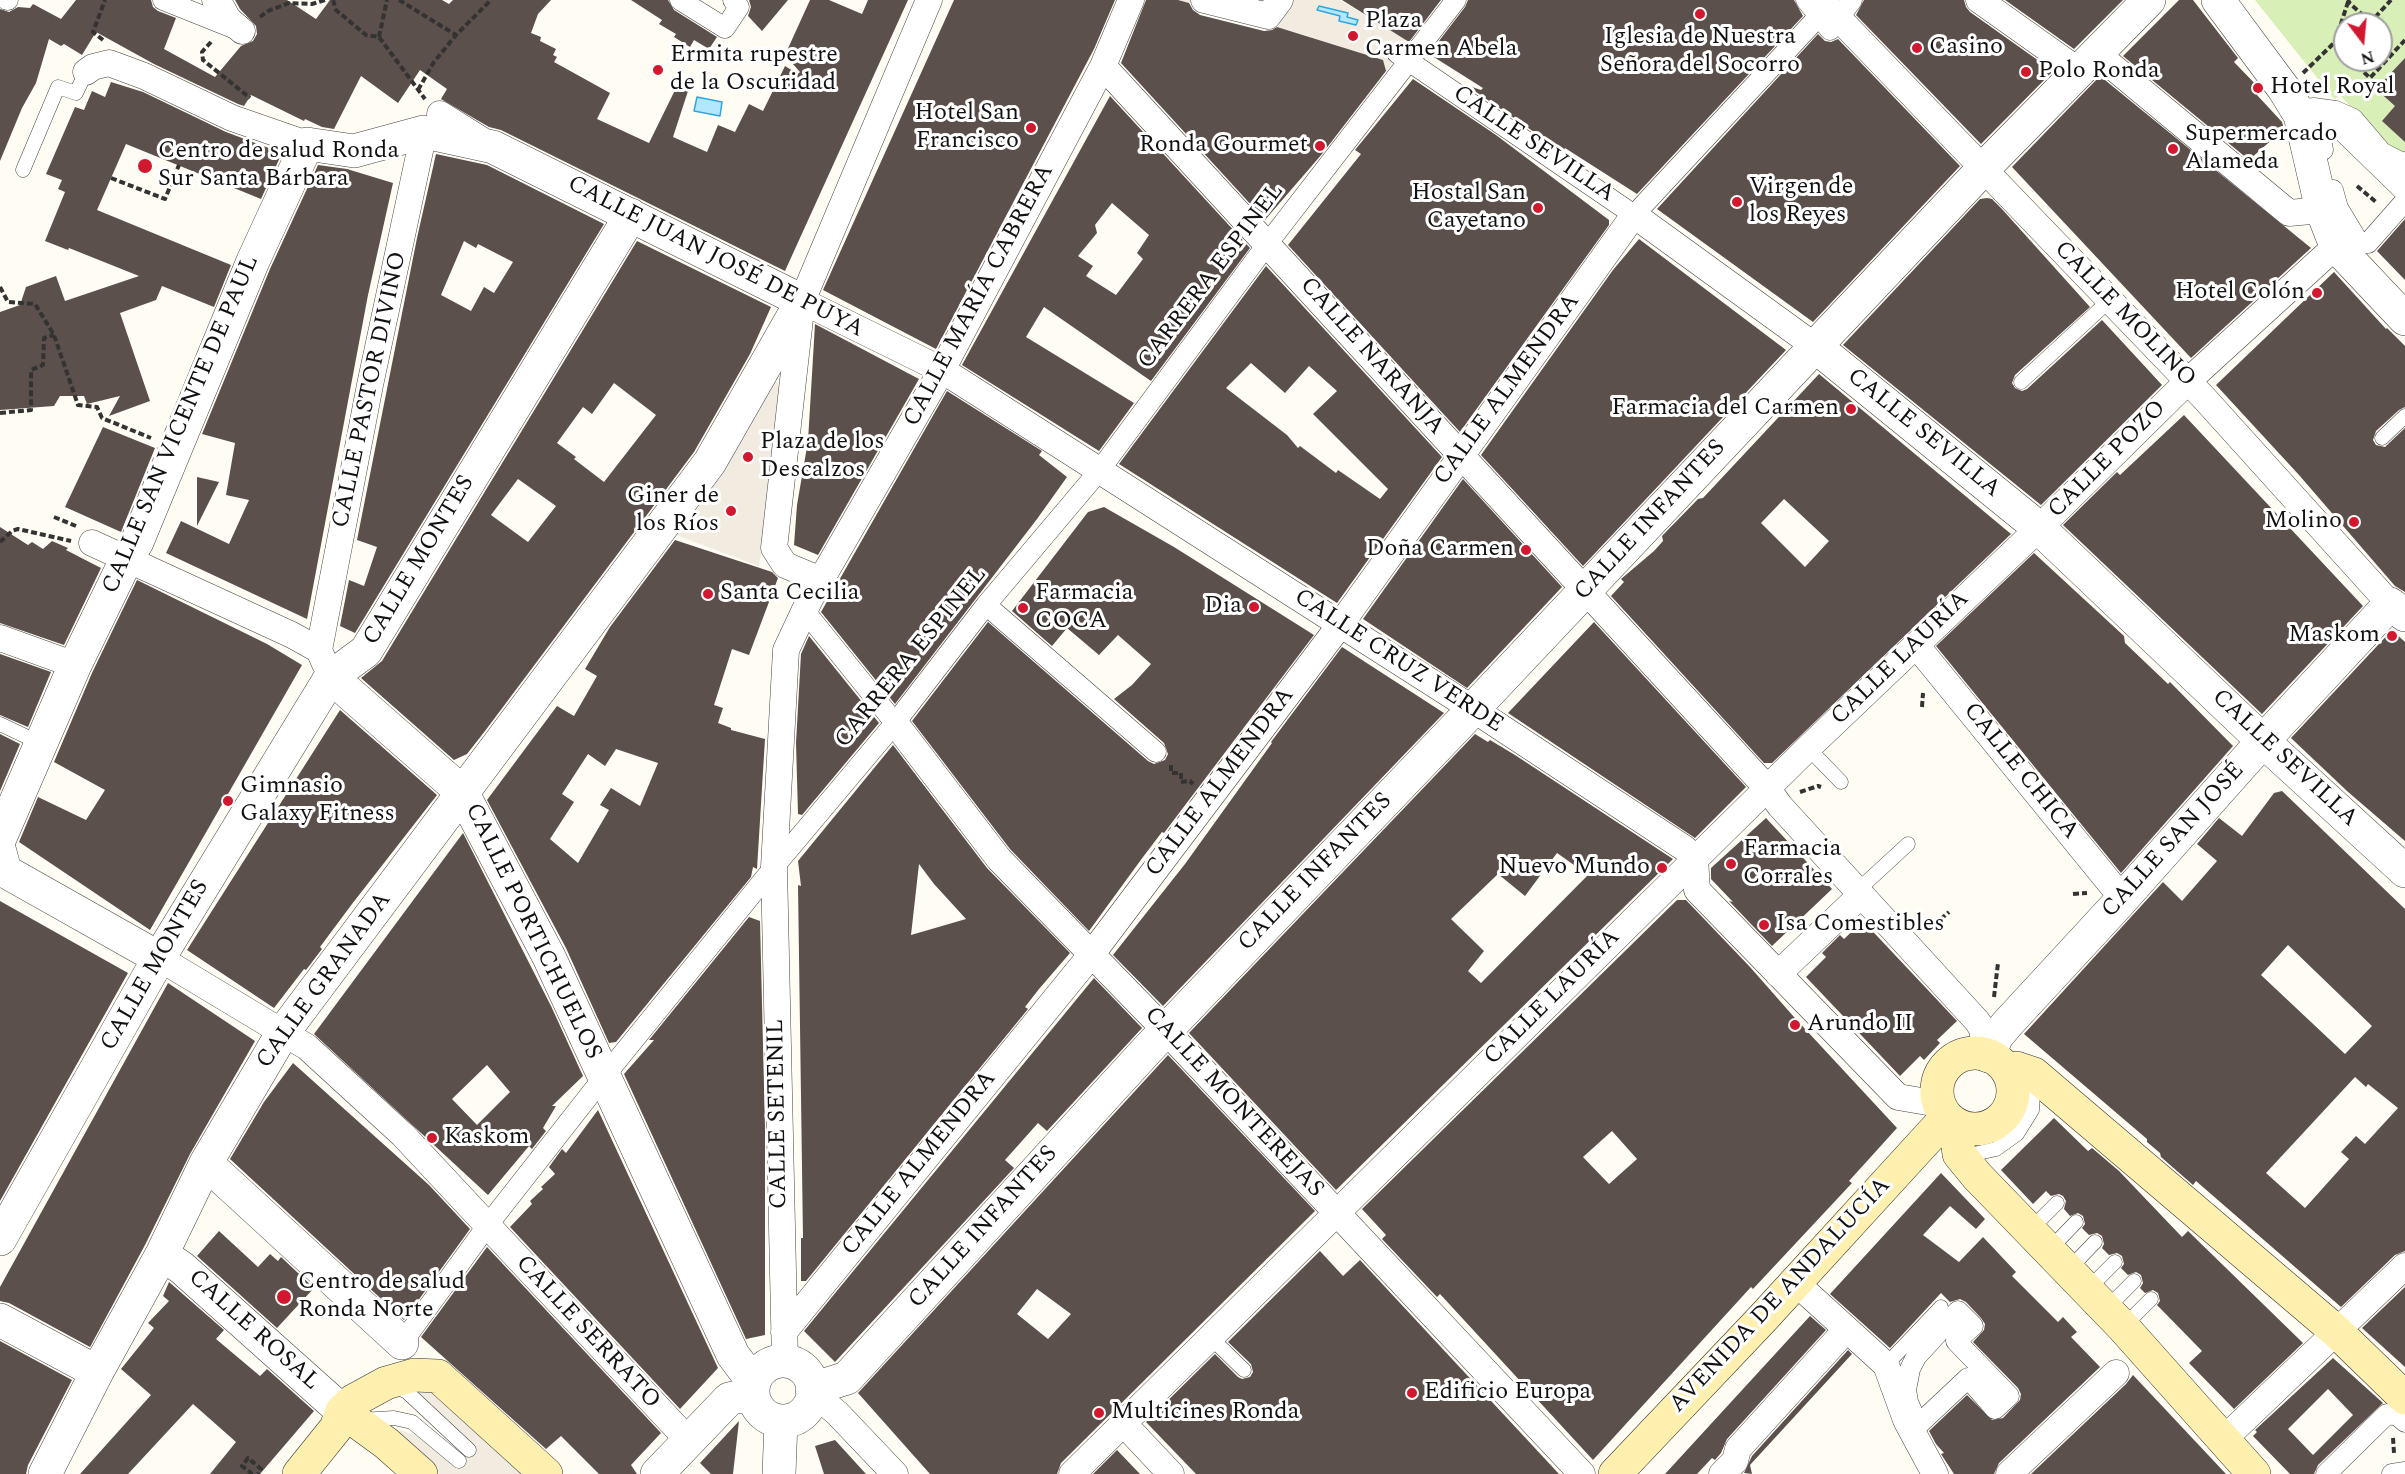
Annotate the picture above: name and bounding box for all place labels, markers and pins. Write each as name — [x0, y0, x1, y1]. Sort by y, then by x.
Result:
marker: Iglesia de Nuestra Señora del Socorro — [1693, 7, 1707, 21]
place label: Plaza Carmen Abela — [1365, 8, 1517, 64]
place label: Iglesia de Nuestra Señora del Socorro — [1600, 24, 1800, 80]
marker: Plaza Carmen Abela — [1346, 29, 1360, 43]
place label: Casino — [1929, 34, 2003, 62]
marker: Casino — [1910, 41, 1924, 55]
place label: Ermita rupestre de la Oscuridad — [670, 42, 838, 98]
place label: Polo Ronda — [2038, 58, 2160, 86]
marker: Ermita rupestre de la Oscuridad — [651, 63, 665, 77]
marker: Polo Ronda — [2019, 65, 2033, 79]
place label: Hotel Royal — [2270, 74, 2395, 102]
marker: Hotel Royal — [2251, 81, 2265, 95]
place label: Hotel San Francisco — [915, 100, 1019, 156]
marker: Hotel San Francisco — [1024, 121, 1038, 135]
place label: Supermercado Alameda — [2185, 121, 2337, 177]
place label: Ronda Gourmet — [1139, 132, 1308, 160]
place label: Centro de salud Ronda Sur Santa Bárbara — [158, 138, 399, 194]
marker: Ronda Gourmet — [1313, 139, 1327, 153]
marker: Supermercado Alameda — [2166, 142, 2180, 156]
marker: Centro de salud Ronda Sur Santa Bárbara — [136, 157, 154, 175]
place label: Virgen de los Reyes — [1749, 174, 1853, 230]
place label: Hostal San Cayetano — [1411, 180, 1526, 236]
marker: Virgen de los Reyes — [1730, 195, 1744, 209]
marker: Hostal San Cayetano — [1531, 201, 1545, 215]
place label: Hotel Colón — [2175, 279, 2305, 307]
marker: Hotel Colón — [2310, 286, 2324, 300]
place label: Farmacia del Carmen — [1611, 395, 1839, 423]
marker: Farmacia del Carmen — [1844, 402, 1858, 416]
place label: Plaza de los Descalzos — [760, 429, 885, 485]
marker: Plaza de los Descalzos — [741, 450, 755, 464]
place label: Giner de los Ríos — [627, 483, 719, 539]
marker: Giner de los Ríos — [724, 504, 738, 518]
place label: Molino — [2265, 508, 2342, 536]
marker: Molino — [2347, 515, 2361, 529]
place label: Doña Carmen — [1366, 536, 1514, 564]
marker: Doña Carmen — [1519, 543, 1533, 557]
place label: Santa Cecilia — [720, 580, 860, 608]
place label: Farmacia COCA — [1035, 580, 1134, 636]
marker: Santa Cecilia — [701, 587, 715, 601]
place label: Dia — [1204, 593, 1242, 621]
marker: Dia — [1247, 600, 1261, 614]
marker: Farmacia COCA — [1016, 601, 1030, 615]
place label: Maskom — [2288, 622, 2380, 650]
marker: Maskom — [2385, 629, 2399, 643]
place label: Gimnasio Galaxy Fitness — [240, 773, 395, 829]
marker: Gimnasio Galaxy Fitness — [221, 794, 235, 808]
place label: Farmacia Corrales — [1743, 836, 1842, 892]
place label: Nuevo Mundo — [1498, 854, 1650, 882]
marker: Farmacia Corrales — [1724, 857, 1738, 871]
marker: Nuevo Mundo — [1655, 861, 1669, 875]
place label: Isa Comestibles — [1776, 911, 1945, 939]
marker: Isa Comestibles — [1757, 918, 1771, 932]
place label: Arundo II — [1807, 1011, 1913, 1039]
marker: Arundo II — [1788, 1018, 1802, 1032]
place label: Kaskom — [444, 1124, 529, 1152]
marker: Kaskom — [425, 1131, 439, 1145]
place label: Centro de salud Ronda Norte — [298, 1269, 465, 1325]
marker: Centro de salud Ronda Norte — [275, 1288, 293, 1306]
place label: Edificio Europa — [1424, 1379, 1591, 1407]
marker: Edificio Europa — [1405, 1386, 1419, 1400]
place label: Multicines Ronda — [1111, 1399, 1299, 1427]
marker: Multicines Ronda — [1092, 1406, 1106, 1420]

